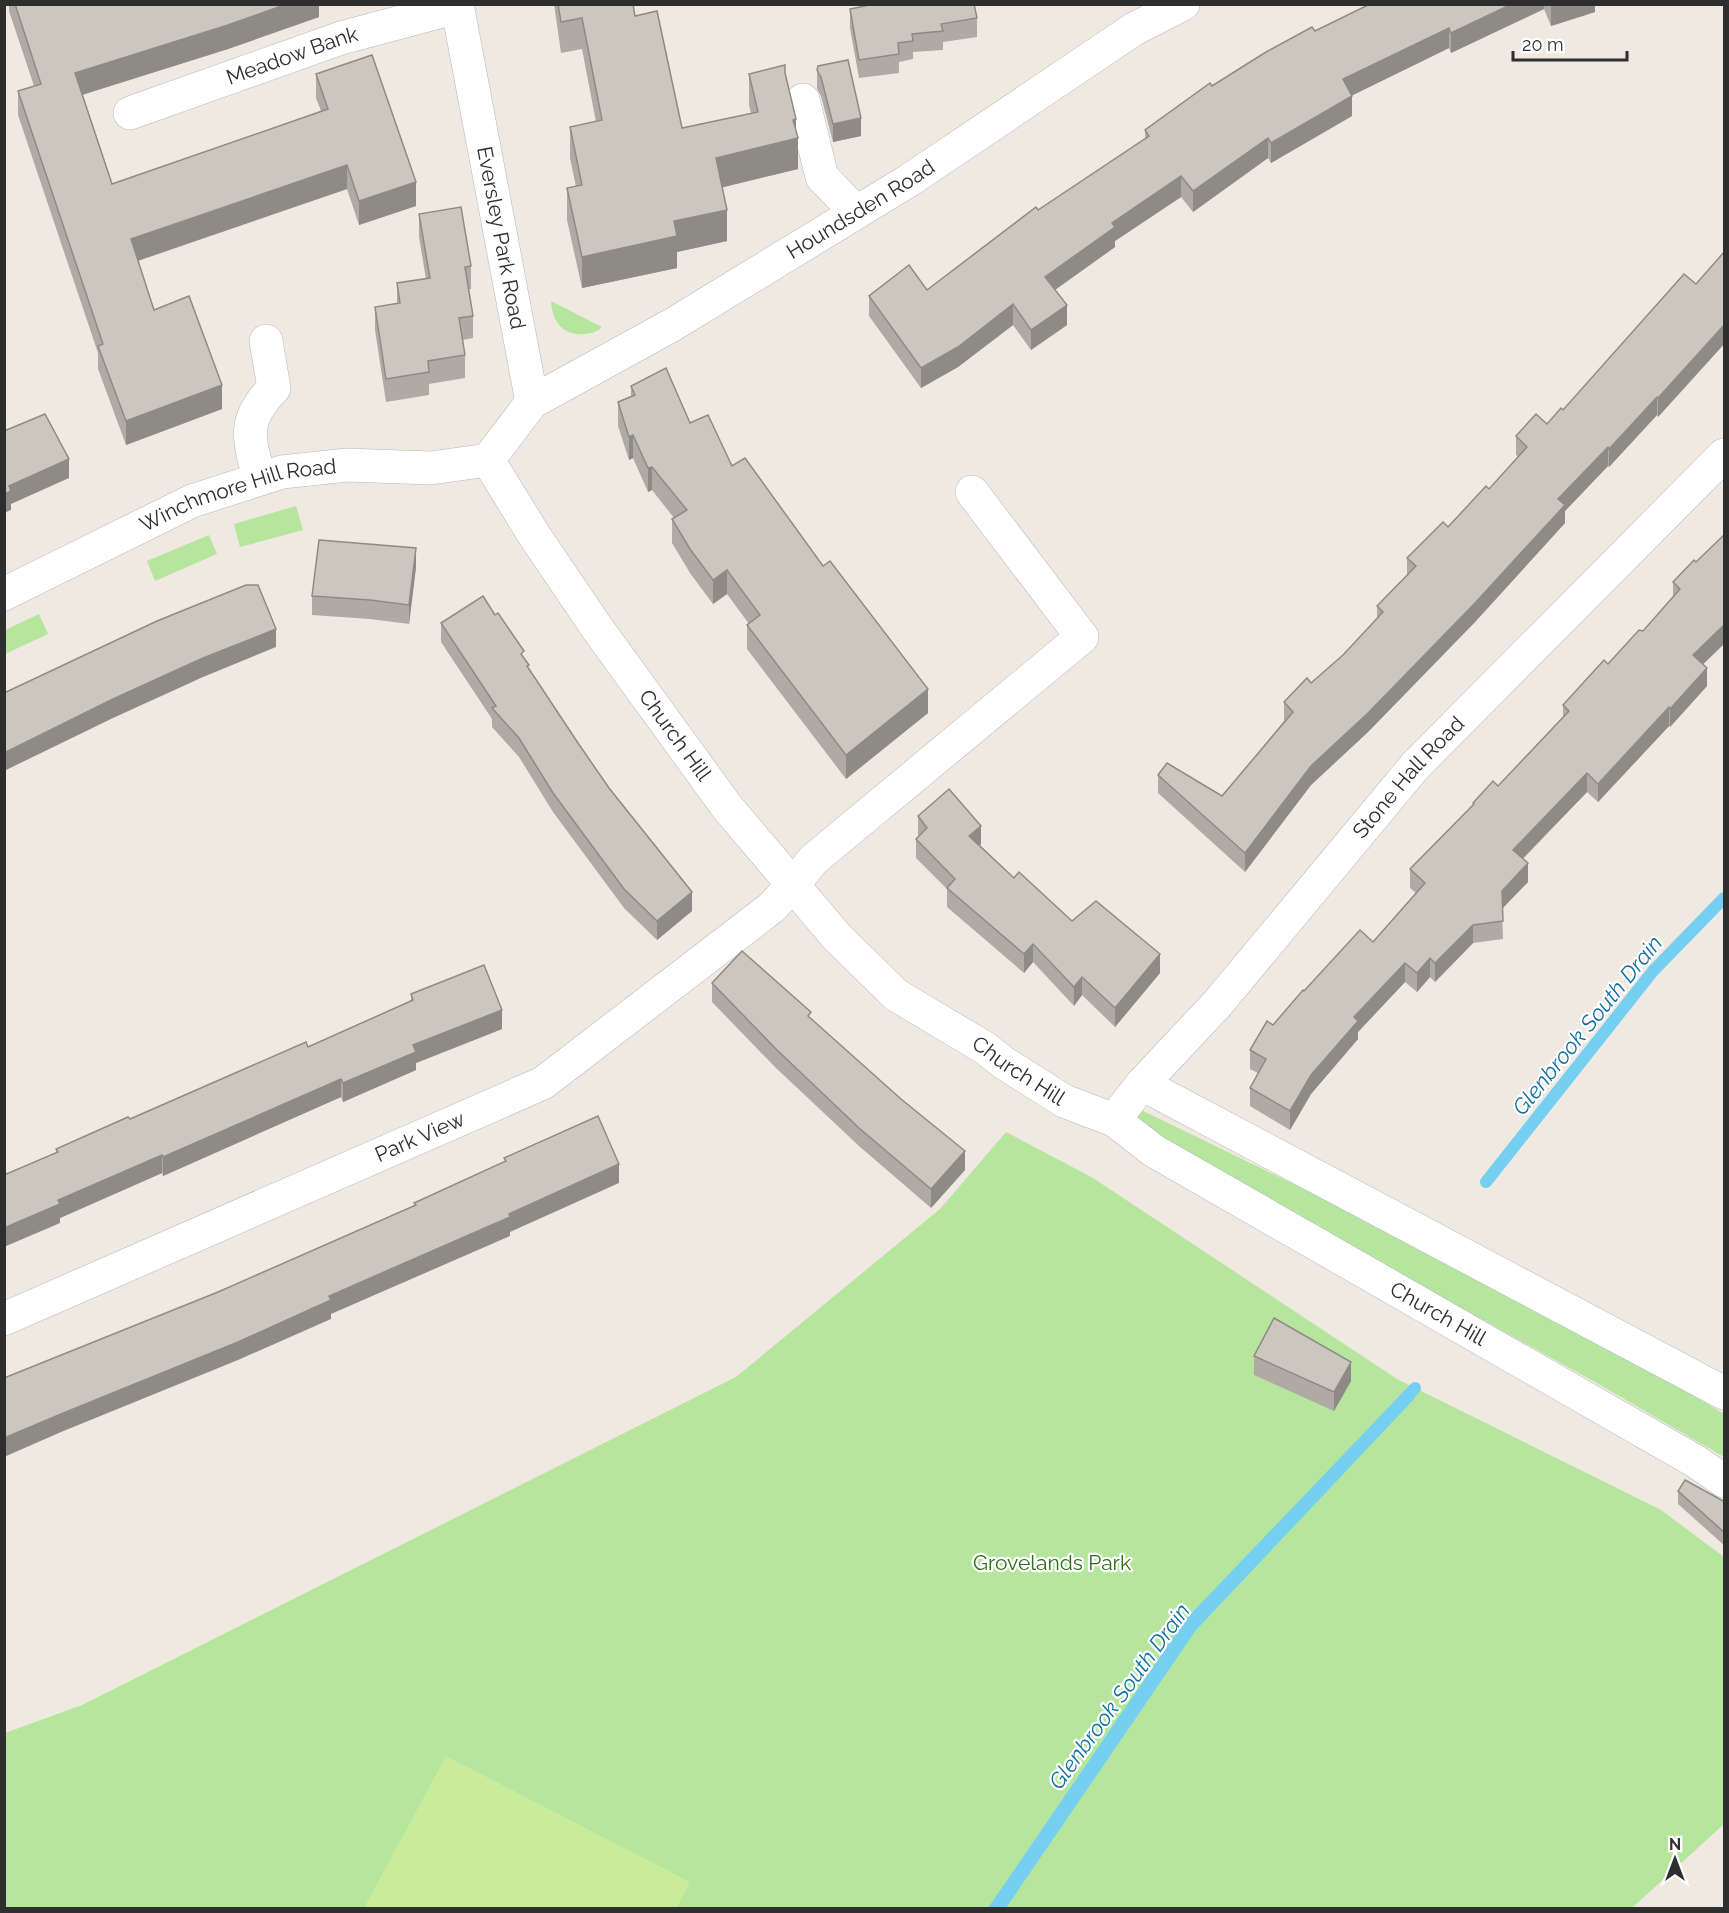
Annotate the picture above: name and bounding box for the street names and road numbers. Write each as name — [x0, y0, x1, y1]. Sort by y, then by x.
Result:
street label: Meadow Bank — [223, 21, 361, 90]
street label: Eversley Park Road — [472, 144, 531, 331]
street label: Houndsden Road — [782, 154, 939, 264]
street label: Winchmore Hill Road — [135, 453, 338, 537]
street label: Church Hill — [634, 684, 717, 786]
street label: Stone Hall Road — [1347, 711, 1469, 843]
street label: Church Hill — [968, 1030, 1070, 1111]
street label: Park View — [371, 1106, 468, 1167]
street label: Church Hill — [1386, 1276, 1491, 1351]

